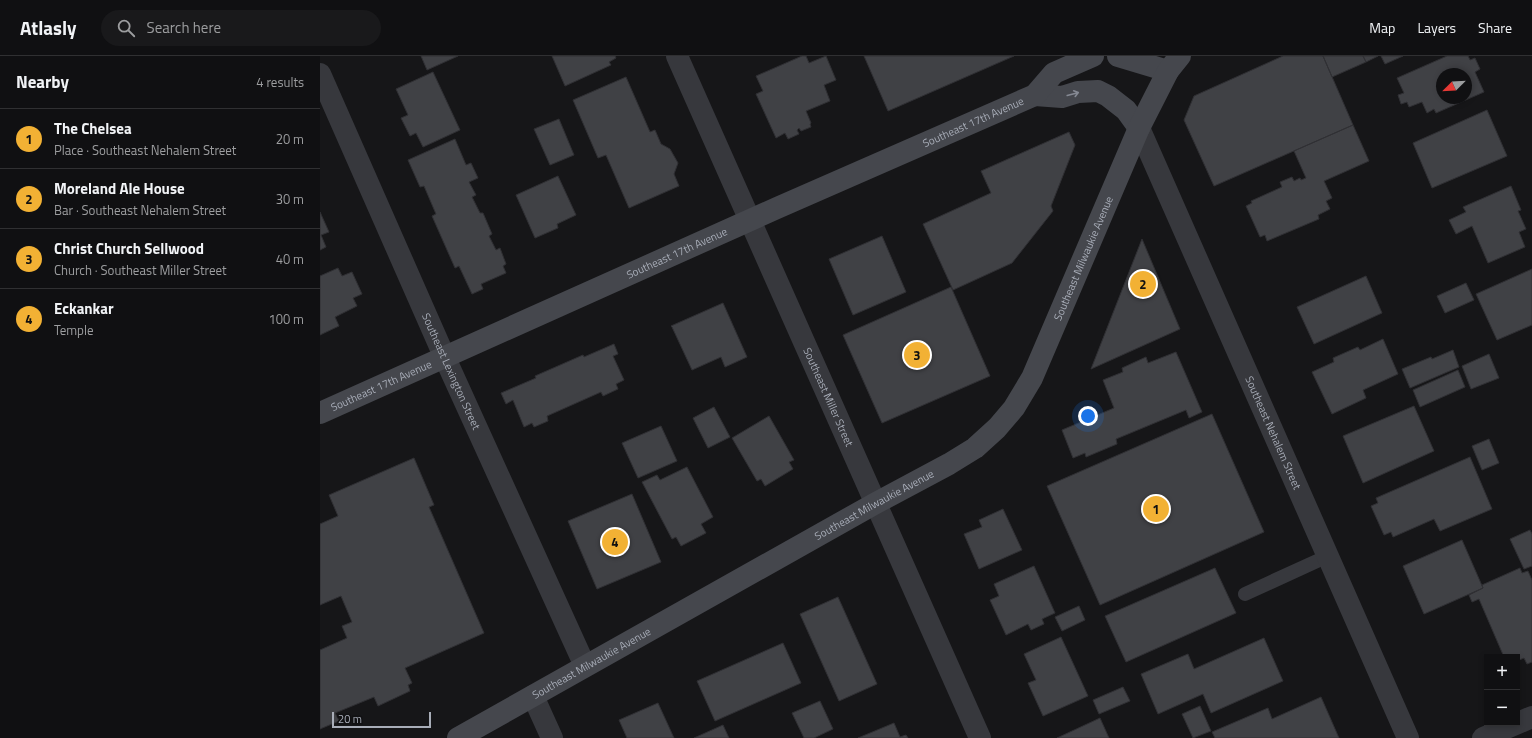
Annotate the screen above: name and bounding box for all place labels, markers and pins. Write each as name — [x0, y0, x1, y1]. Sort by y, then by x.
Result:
pin: 2 — [1130, 269, 1156, 299]
pin: 3 — [904, 340, 930, 370]
pin: 1 — [1143, 494, 1169, 524]
pin: 4 — [602, 527, 628, 557]

